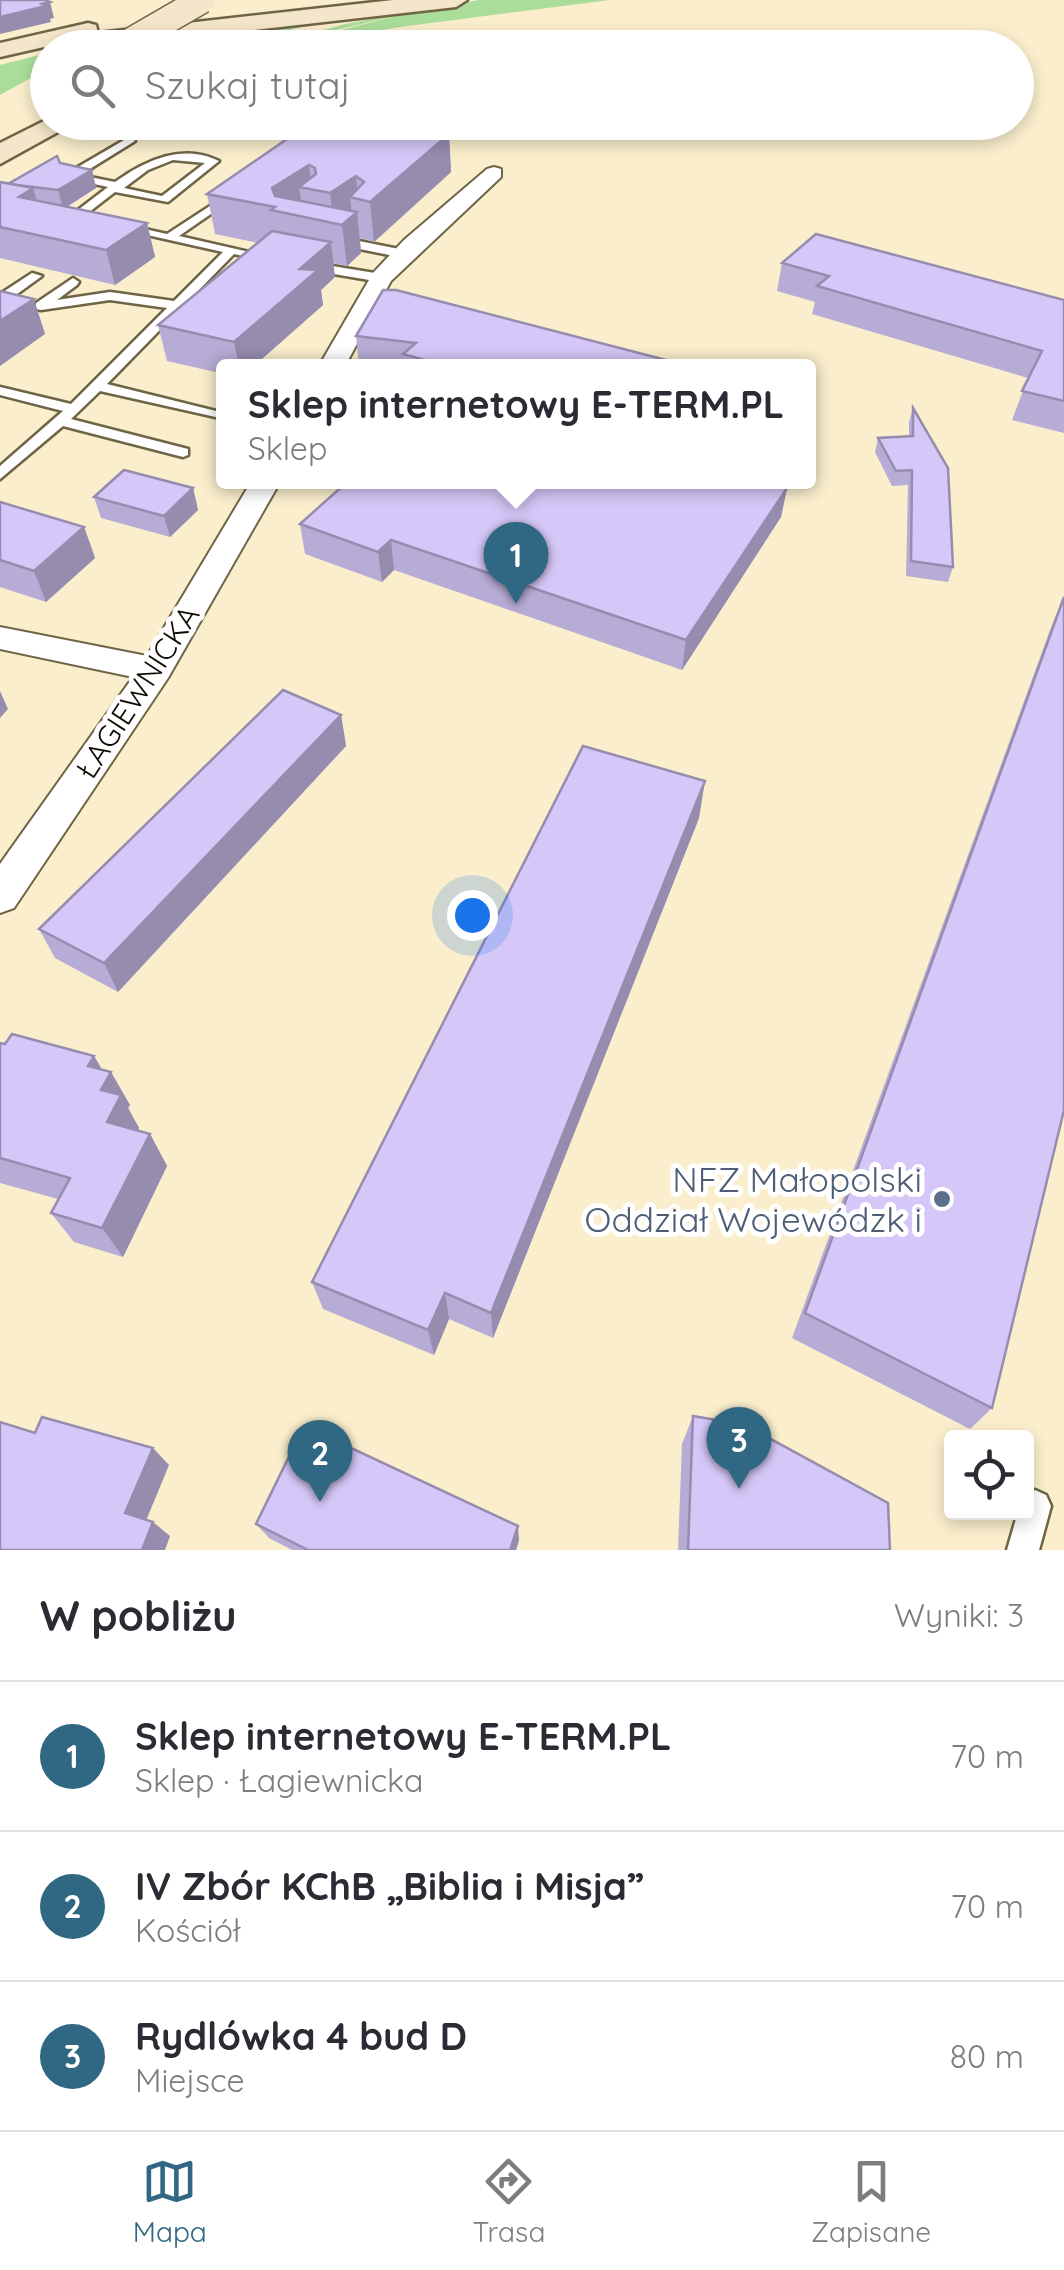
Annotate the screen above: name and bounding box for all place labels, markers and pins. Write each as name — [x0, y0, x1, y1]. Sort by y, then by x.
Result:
pin: 1 — [484, 522, 548, 604]
place label: NFZ Małopolski Oddział Wojewódzk i — [585, 1157, 922, 1241]
marker: NFZ Małopolski Oddział Wojewódzk i — [931, 1188, 953, 1210]
pin: 3 — [706, 1406, 772, 1489]
pin: 2 — [288, 1420, 352, 1502]

